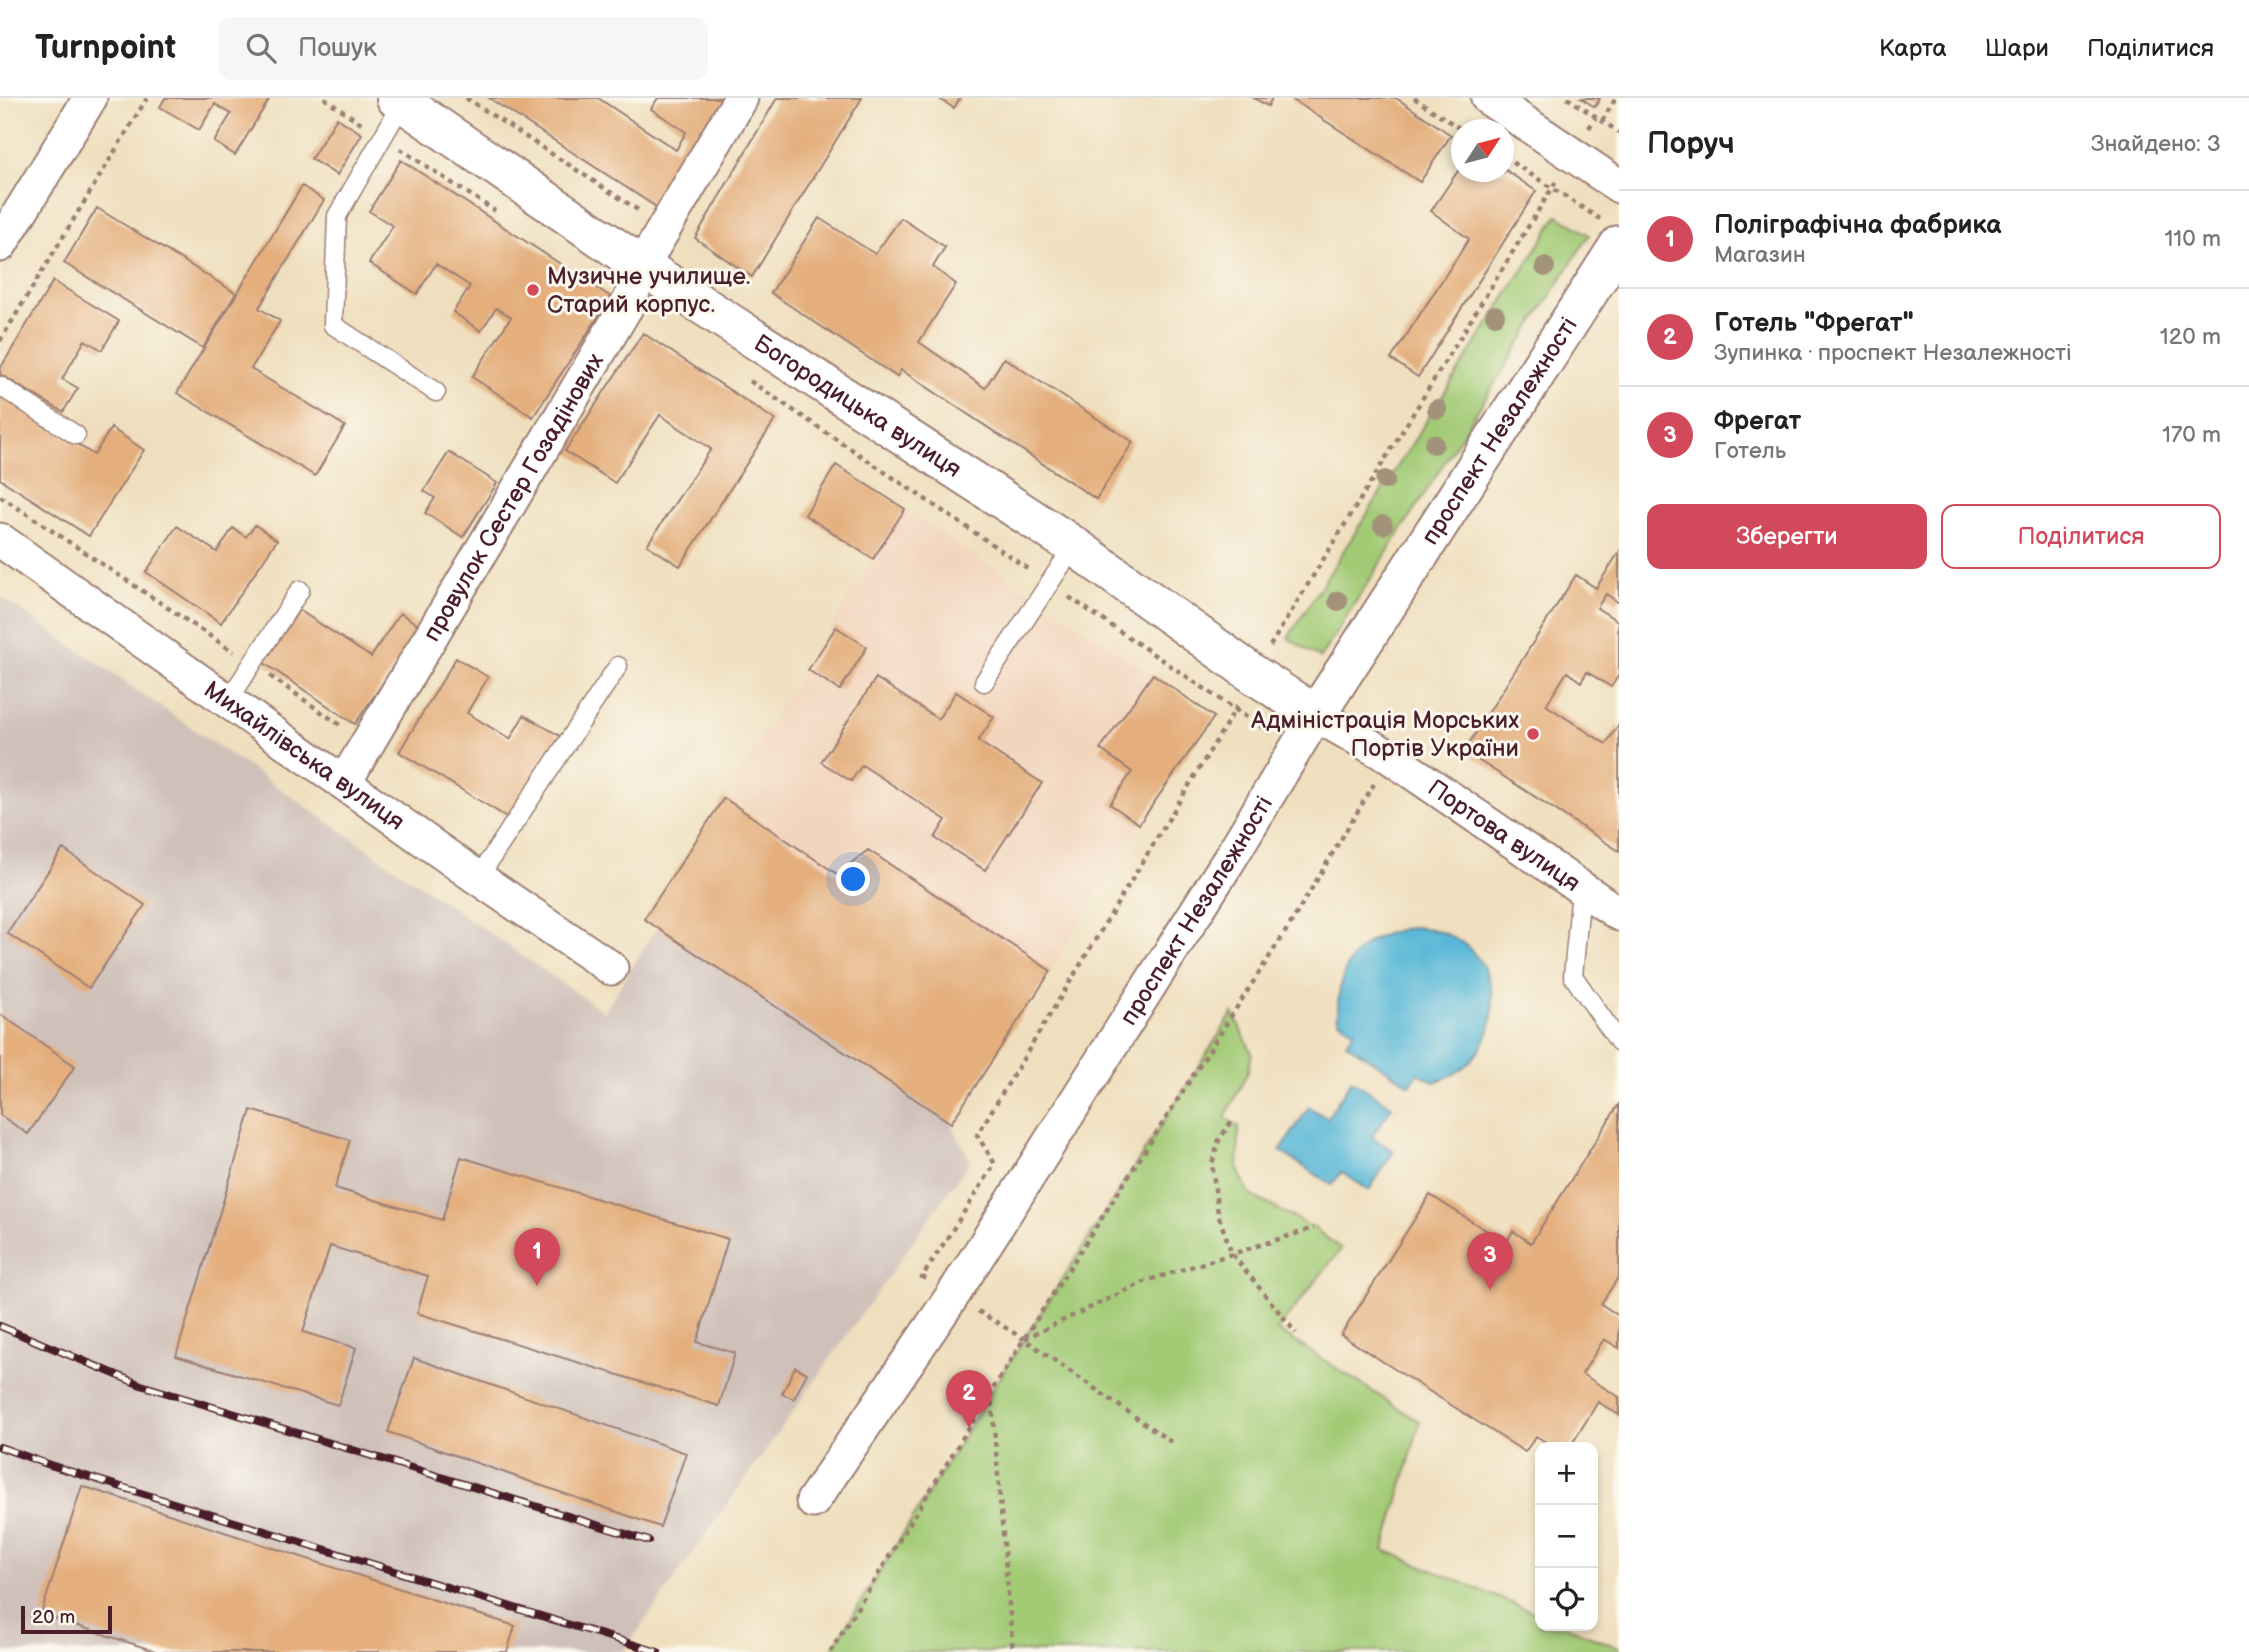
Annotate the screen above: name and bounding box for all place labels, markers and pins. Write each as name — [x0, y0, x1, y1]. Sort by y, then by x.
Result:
place label: Музичне училище. Старий корпус. — [547, 262, 751, 319]
marker: Музичне училище. Старий корпус. — [525, 282, 541, 298]
place label: Адміністрація Морських Портів України — [1250, 706, 1519, 763]
marker: Адміністрація Морських Портів України — [1525, 726, 1541, 742]
pin: 1 — [514, 1228, 560, 1286]
pin: 3 — [1467, 1232, 1513, 1290]
pin: 2 — [946, 1370, 992, 1428]

